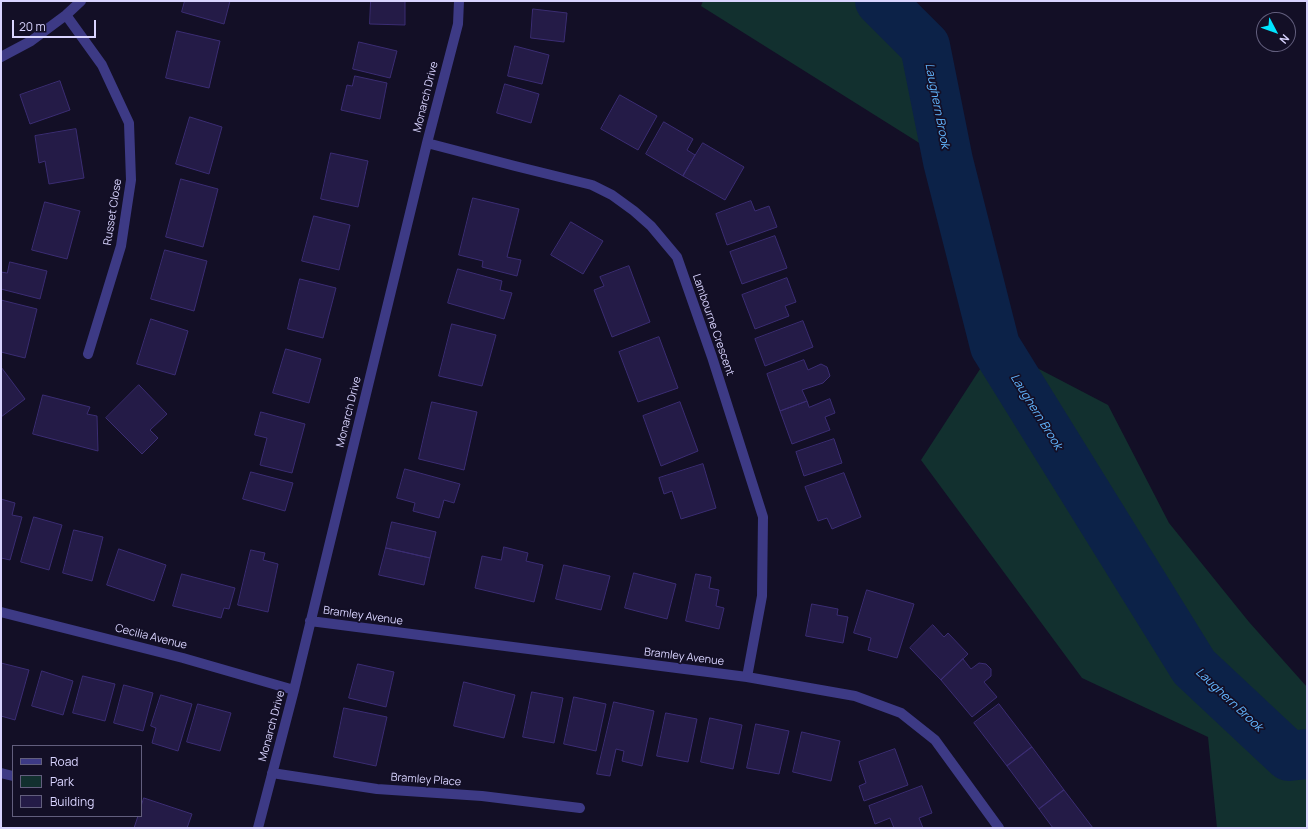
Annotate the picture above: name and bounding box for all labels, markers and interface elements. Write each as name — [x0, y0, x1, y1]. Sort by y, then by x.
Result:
scale bar — [14, 12, 98, 38]
north arrow — [1256, 12, 1296, 52]
text: 20 m — [19, 18, 46, 35]
text: N — [1276, 32, 1293, 47]
street label: Monarch Drive — [411, 60, 441, 134]
water label: Laughern Brook — [922, 62, 952, 150]
street label: Russet Close — [101, 178, 125, 246]
street label: Lambourne Crescent — [689, 272, 737, 378]
water label: Laughern Brook — [1007, 371, 1065, 453]
street label: Monarch Drive — [334, 375, 364, 449]
street label: Bramley Avenue — [322, 604, 404, 628]
street label: Cecilia Avenue — [114, 622, 188, 652]
street label: Bramley Avenue — [643, 646, 725, 668]
water label: Laughern Brook — [1192, 665, 1266, 735]
street label: Monarch Drive — [256, 689, 288, 763]
legend — [12, 745, 142, 817]
text: Road — [50, 753, 78, 770]
street label: Bramley Place — [390, 771, 462, 789]
text: Park — [50, 773, 74, 790]
text: Building — [50, 793, 94, 810]

